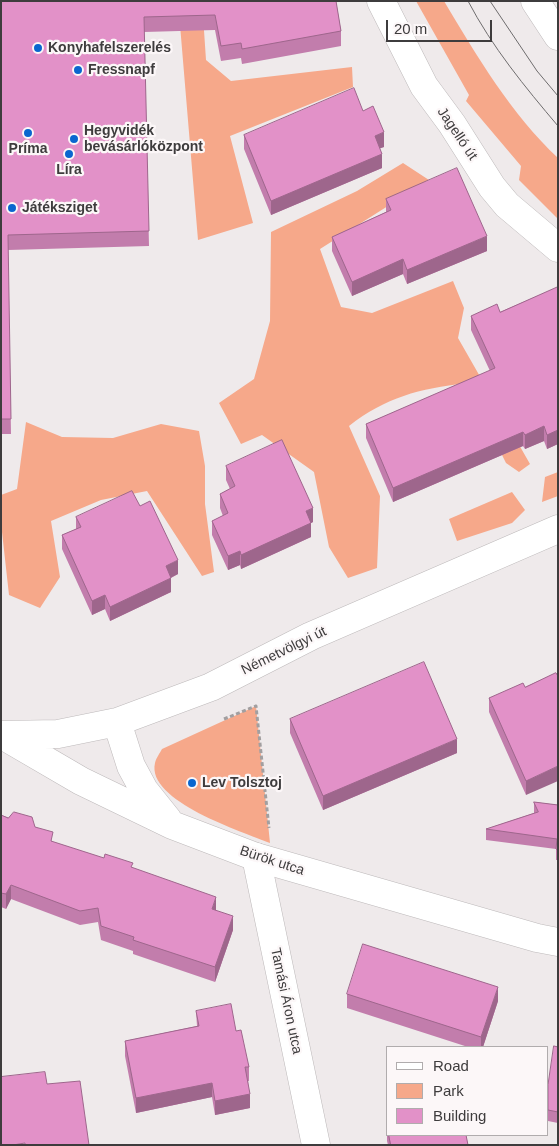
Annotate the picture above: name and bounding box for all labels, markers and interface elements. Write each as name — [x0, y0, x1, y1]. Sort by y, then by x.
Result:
scale bar — [389, 10, 495, 42]
text: 20 m — [394, 20, 427, 37]
place label: Konyhafelszerelés — [48, 40, 171, 56]
marker: Konyhafelszerelés — [32, 42, 44, 54]
place label: Fressnapf — [88, 62, 155, 78]
marker: Fressnapf — [72, 64, 84, 76]
street label: Jagelló út — [433, 104, 481, 164]
place label: Hegyvidék bevásárlóközpont — [84, 123, 203, 156]
marker: Príma — [22, 127, 34, 139]
marker: Hegyvidék bevásárlóközpont — [68, 133, 80, 145]
place label: Príma — [9, 141, 47, 157]
marker: Líra — [63, 148, 75, 160]
place label: Líra — [56, 162, 82, 178]
place label: Játéksziget — [22, 200, 97, 216]
marker: Játéksziget — [6, 202, 18, 214]
street label: Németvölgyi út — [239, 623, 329, 679]
place label: Lev Tolsztoj — [202, 775, 282, 791]
marker: Lev Tolsztoj — [186, 777, 198, 789]
street label: Bürök utca — [238, 843, 306, 879]
street label: Tamási Áron utca — [267, 946, 305, 1056]
legend — [386, 1046, 549, 1136]
text: Road — [433, 1057, 469, 1074]
text: Park — [433, 1082, 464, 1099]
text: Building — [433, 1107, 486, 1124]

